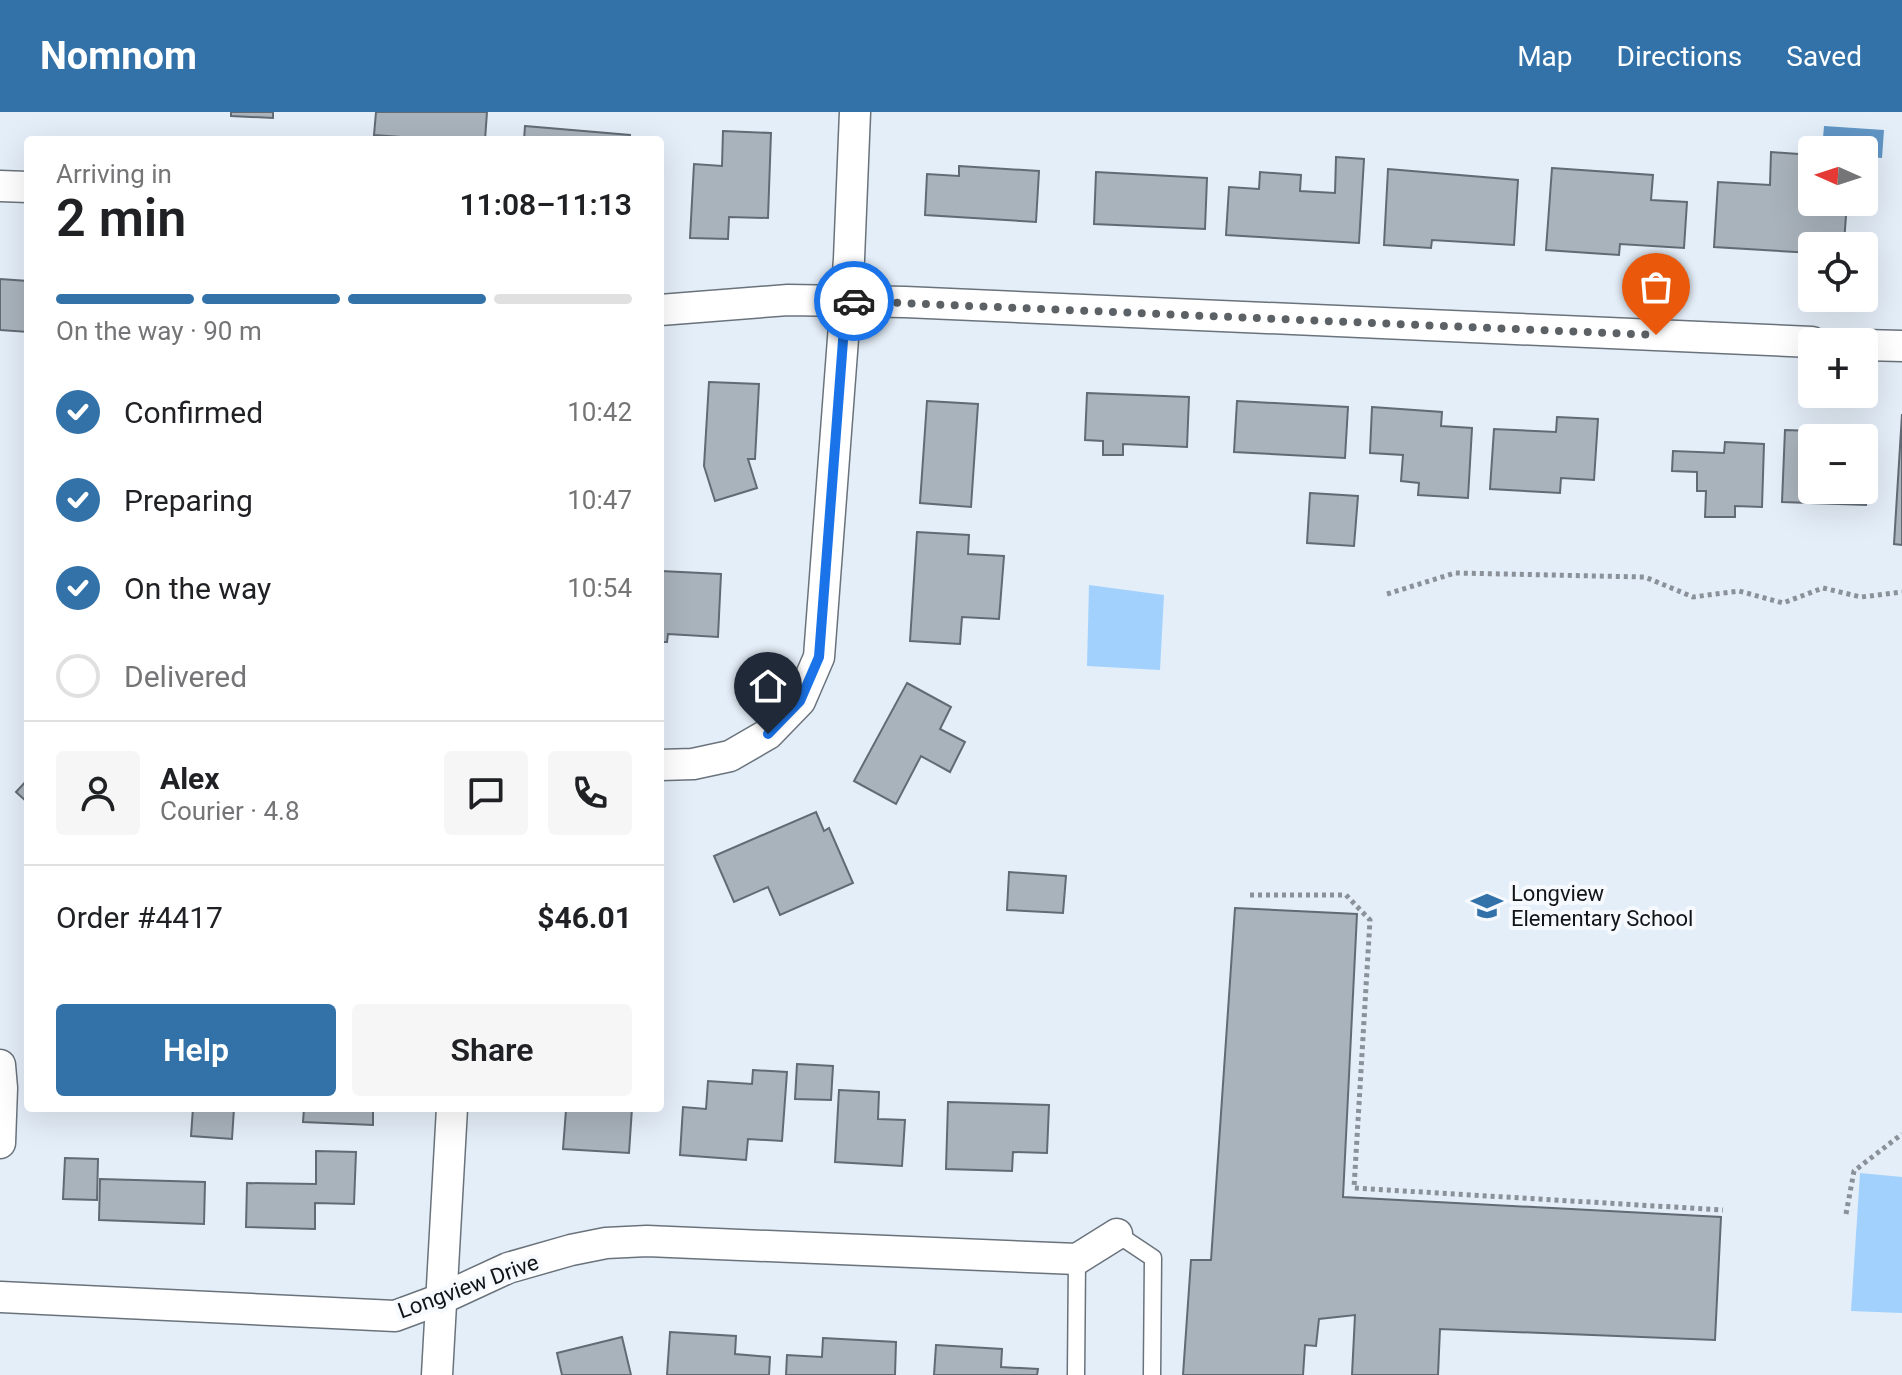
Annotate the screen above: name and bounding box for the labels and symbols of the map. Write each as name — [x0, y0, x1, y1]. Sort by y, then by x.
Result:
north arrow — [1798, 136, 1878, 216]
pin — [1622, 253, 1690, 335]
courier — [814, 261, 894, 341]
pin — [734, 652, 802, 734]
place label: Longview Elementary School — [1511, 881, 1693, 931]
school or university icon: Longview Elementary School — [1470, 889, 1504, 923]
street label: Longview Drive — [394, 1249, 542, 1324]

